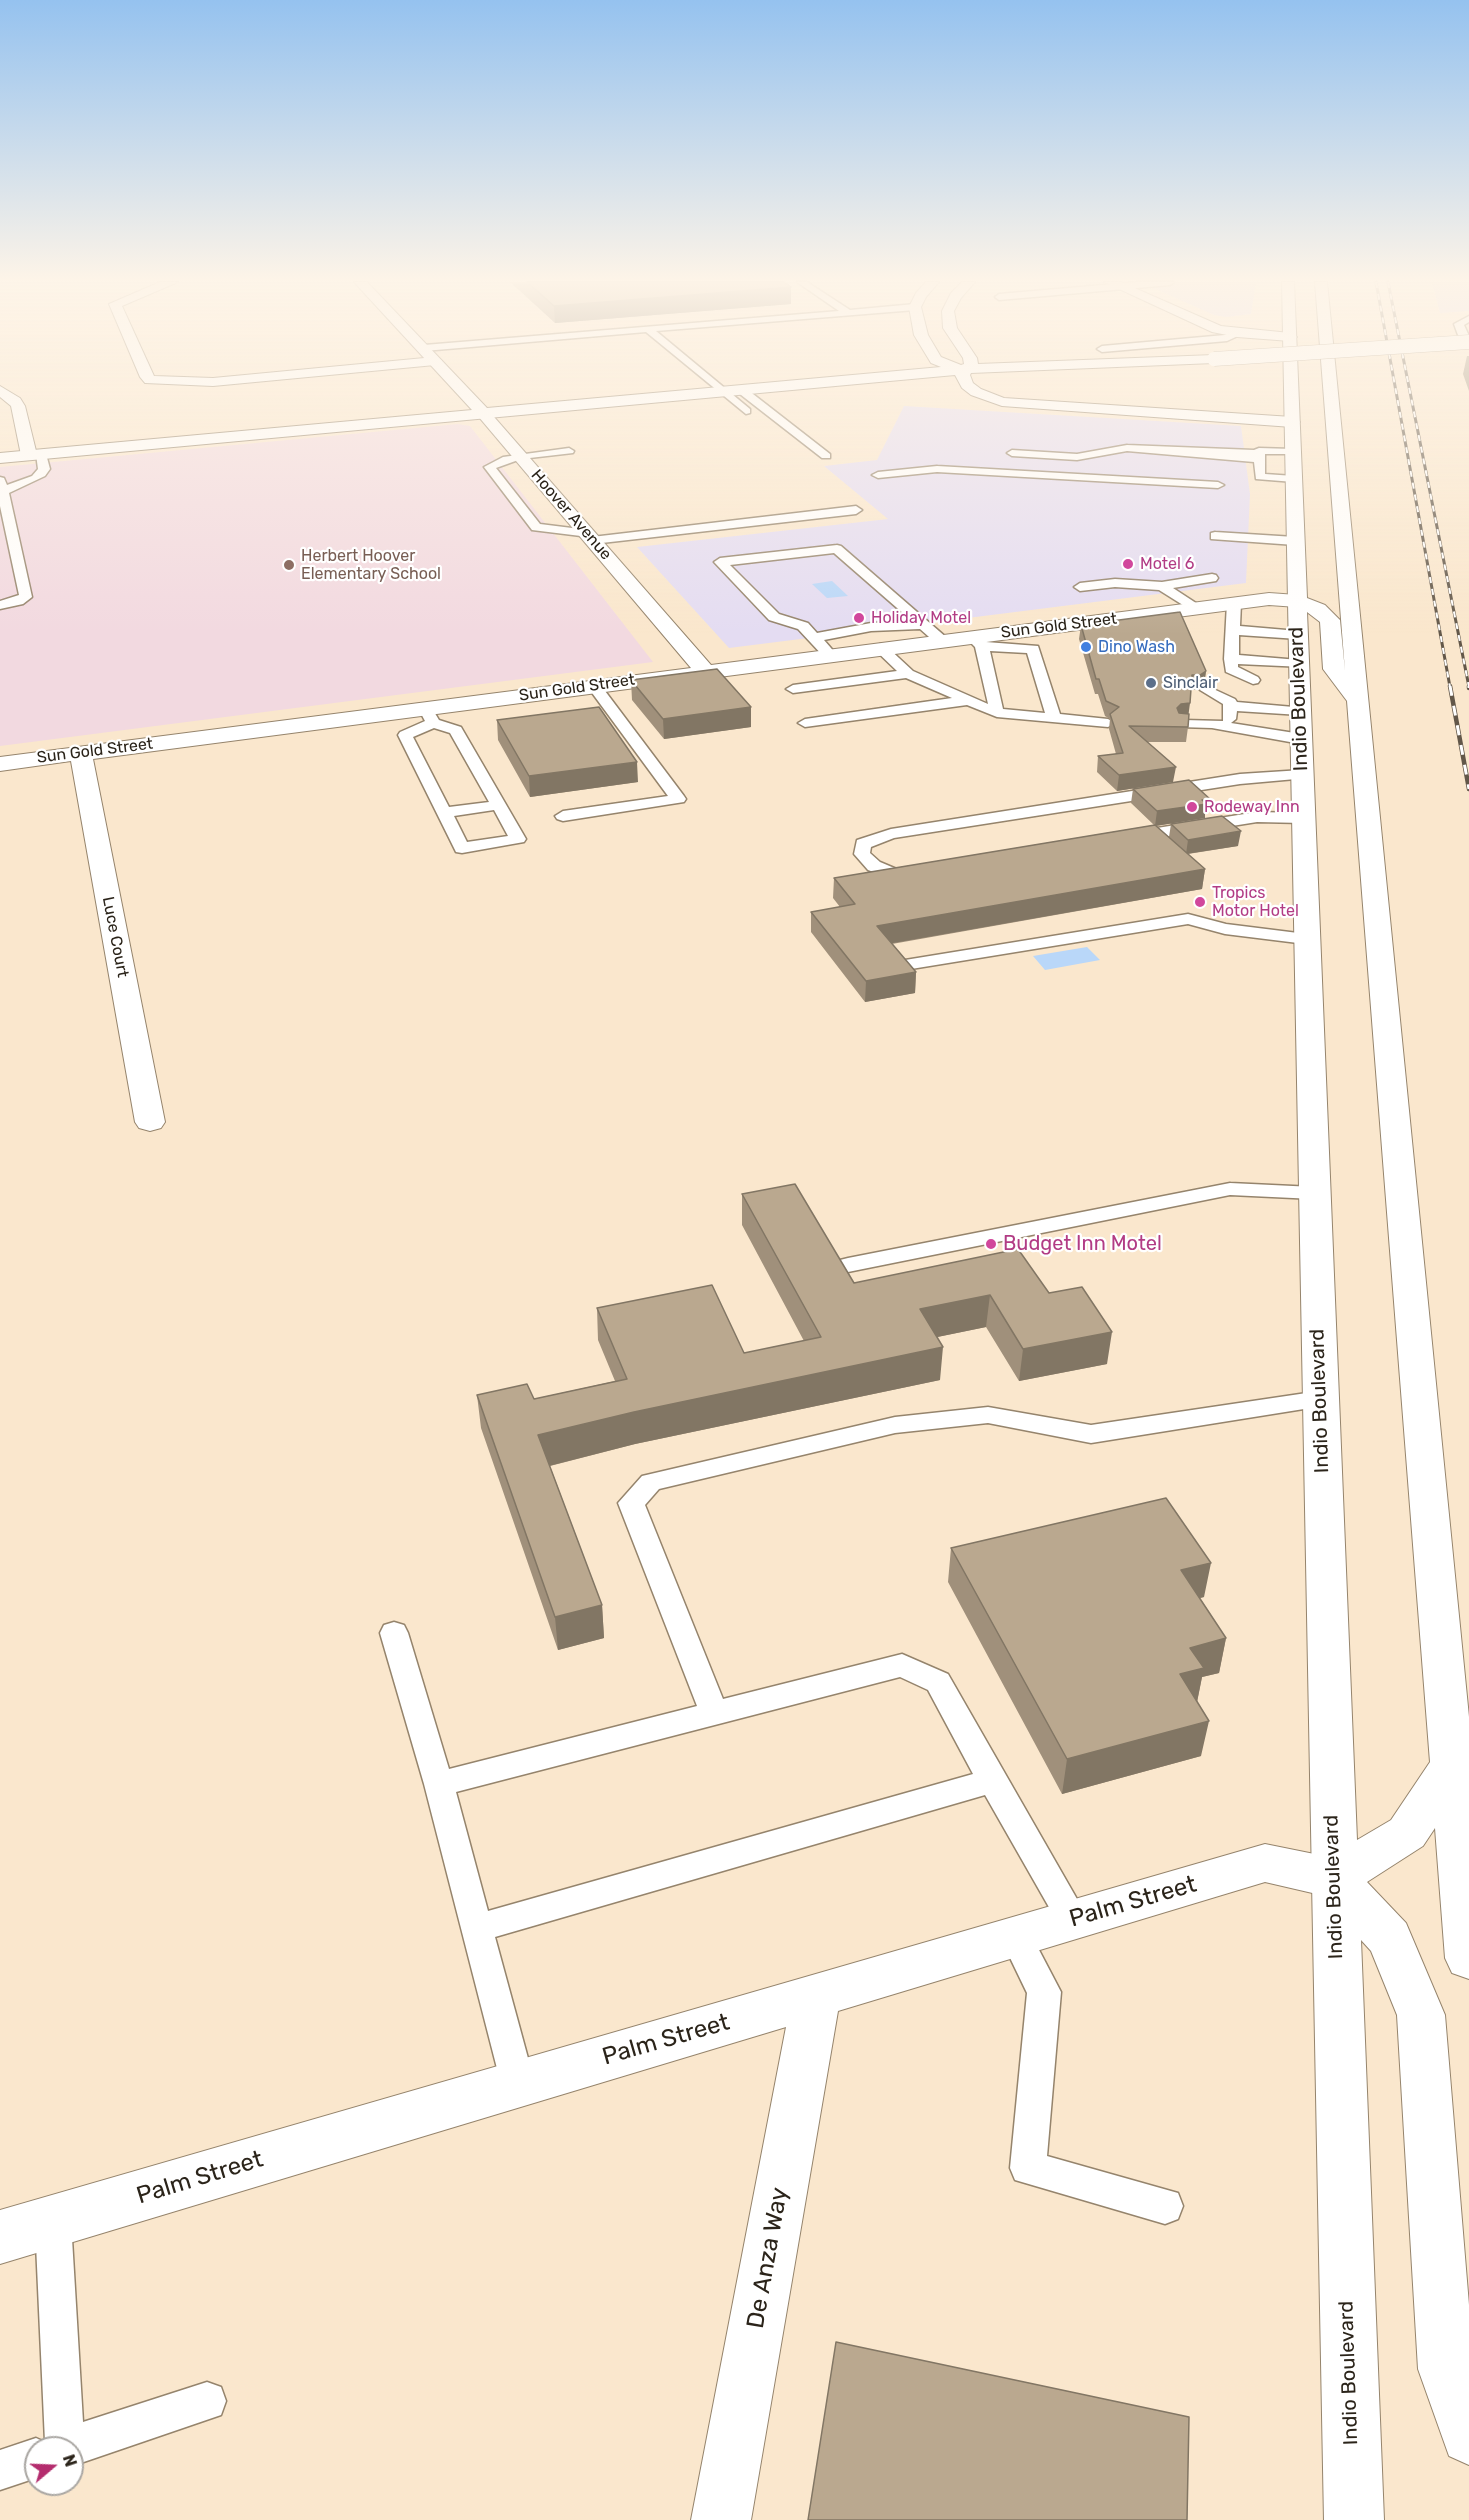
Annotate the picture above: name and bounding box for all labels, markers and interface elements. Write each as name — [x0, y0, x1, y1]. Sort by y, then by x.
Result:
street label: Hoover Avenue — [527, 466, 615, 564]
place label: Herbert Hoover Elementary School — [301, 546, 441, 584]
place label: Motel 6 — [1140, 554, 1194, 574]
marker: Motel 6 — [1121, 557, 1135, 571]
marker: Herbert Hoover Elementary School — [282, 558, 296, 572]
place label: Holiday Motel — [871, 608, 971, 628]
street label: Sun Gold Street — [1000, 609, 1118, 643]
marker: Holiday Motel — [852, 611, 866, 625]
street label: Indio Boulevard — [1284, 626, 1314, 772]
place label: Dino Wash — [1098, 637, 1175, 657]
marker: Dino Wash — [1079, 640, 1093, 654]
street label: Sun Gold Street — [518, 670, 636, 706]
place label: Sinclair — [1163, 673, 1218, 693]
marker: Sinclair — [1144, 676, 1158, 690]
street label: Sun Gold Street — [36, 734, 154, 768]
place label: Rodeway Inn — [1204, 797, 1300, 817]
marker: Rodeway Inn — [1185, 800, 1199, 814]
place label: Tropics Motor Hotel — [1212, 883, 1299, 921]
street label: Luce Court — [98, 895, 132, 979]
marker: Tropics Motor Hotel — [1193, 895, 1207, 909]
place label: Budget Inn Motel — [1003, 1232, 1162, 1256]
marker: Budget Inn Motel — [984, 1237, 998, 1251]
street label: Indio Boulevard — [1305, 1328, 1335, 1474]
street label: Indio Boulevard — [1319, 1814, 1349, 1960]
street label: Palm Street — [1066, 1870, 1200, 1934]
street label: Palm Street — [599, 2008, 733, 2072]
street label: Palm Street — [133, 2145, 267, 2211]
street label: De Anza Way — [741, 2185, 795, 2331]
street label: Indio Boulevard — [1334, 2300, 1364, 2446]
north arrow — [24, 2436, 84, 2496]
text: N — [59, 2452, 80, 2469]

